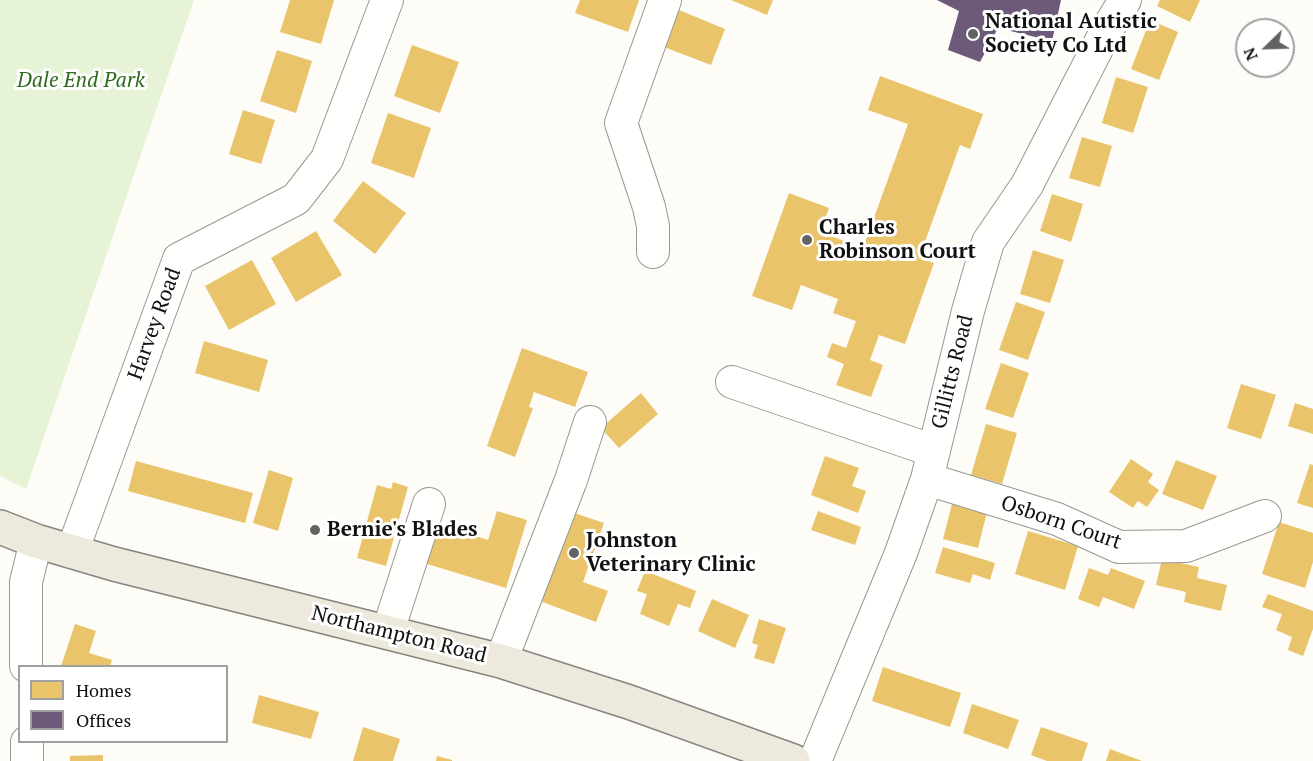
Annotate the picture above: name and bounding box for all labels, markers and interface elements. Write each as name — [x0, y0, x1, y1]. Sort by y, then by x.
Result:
place label: National Autistic Society Co Ltd — [985, 9, 1157, 59]
north arrow — [1235, 18, 1295, 78]
marker: National Autistic Society Co Ltd — [966, 27, 980, 41]
text: N — [1238, 44, 1263, 64]
park label: Dale End Park — [17, 68, 145, 94]
place label: Charles Robinson Court — [819, 215, 976, 265]
marker: Charles Robinson Court — [800, 233, 814, 247]
street label: Harvey Road — [123, 265, 187, 383]
street label: Gillitts Road — [927, 313, 979, 431]
street label: Osborn Court — [997, 491, 1125, 555]
place label: Bernie's Blades — [327, 517, 477, 543]
marker: Bernie's Blades — [308, 523, 322, 537]
place label: Johnston Veterinary Clinic — [586, 528, 756, 578]
marker: Johnston Veterinary Clinic — [567, 546, 581, 560]
street label: Northampton Road — [309, 601, 489, 669]
legend — [18, 665, 228, 743]
text: Homes — [76, 678, 131, 702]
text: Offices — [76, 708, 131, 732]

